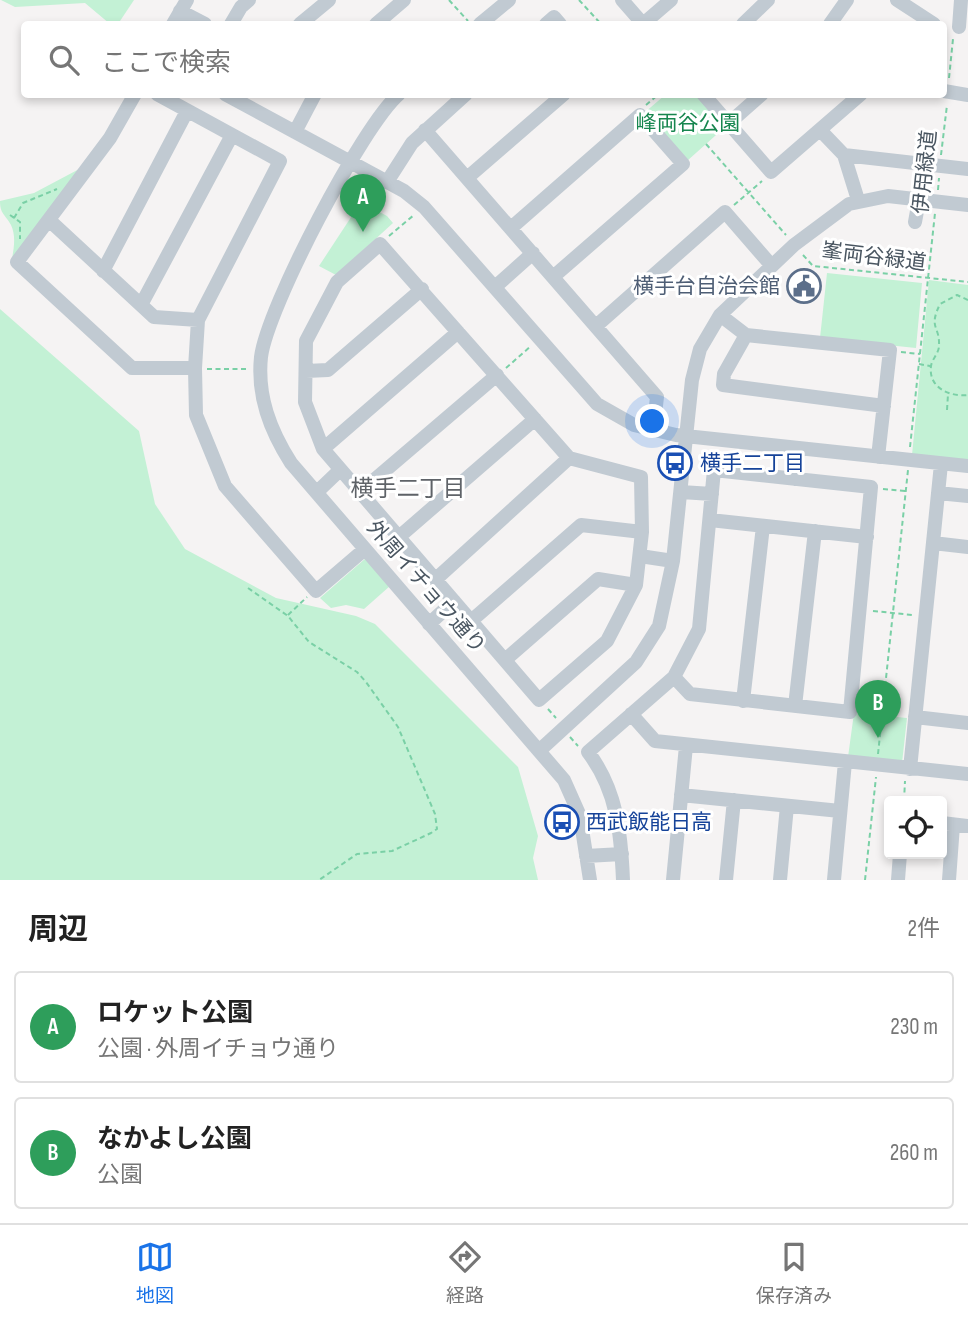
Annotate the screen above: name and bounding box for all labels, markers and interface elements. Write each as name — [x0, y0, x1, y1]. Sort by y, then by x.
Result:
search box — [21, 21, 947, 98]
icon: search — [45, 41, 83, 79]
text: ここで検索 — [101, 48, 231, 79]
park label: 峰両谷公園 — [636, 111, 741, 136]
street label: 伊用緑道 — [908, 129, 942, 215]
pin: A — [340, 174, 386, 232]
street label: 峯両谷緑道 — [820, 238, 928, 276]
public building icon: 横手台自治会館 — [785, 267, 823, 305]
place label: 横手台自治会館 — [633, 274, 780, 299]
your location — [635, 404, 669, 438]
bus stop icon: 横手二丁目 — [656, 444, 694, 482]
place label: 横手二丁目 — [700, 451, 805, 476]
district label: 横手二丁目 — [351, 475, 466, 503]
street label: 外周イチョウ通り — [361, 515, 491, 659]
pin: B — [855, 680, 901, 738]
map controls — [884, 796, 947, 859]
button: locate — [884, 796, 947, 859]
bus stop icon: 西武飯能日高 — [543, 803, 581, 841]
place label: 西武飯能日高 — [586, 810, 712, 835]
text: 周辺 — [28, 912, 88, 948]
text: 2件 — [908, 915, 940, 943]
text: ロケット公園 — [97, 998, 253, 1029]
text: A — [48, 1013, 58, 1041]
text: 230 m — [890, 1013, 938, 1041]
text: 公園 · 外周イチョウ通り — [97, 1035, 339, 1063]
text: なかよし公園 — [97, 1124, 252, 1155]
text: B — [48, 1139, 58, 1167]
text: 260 m — [890, 1139, 938, 1167]
text: 公園 — [97, 1161, 143, 1189]
tab: 地図 — [136, 1238, 174, 1308]
tab: 経路 — [446, 1238, 484, 1308]
tab: 保存済み — [756, 1238, 832, 1308]

